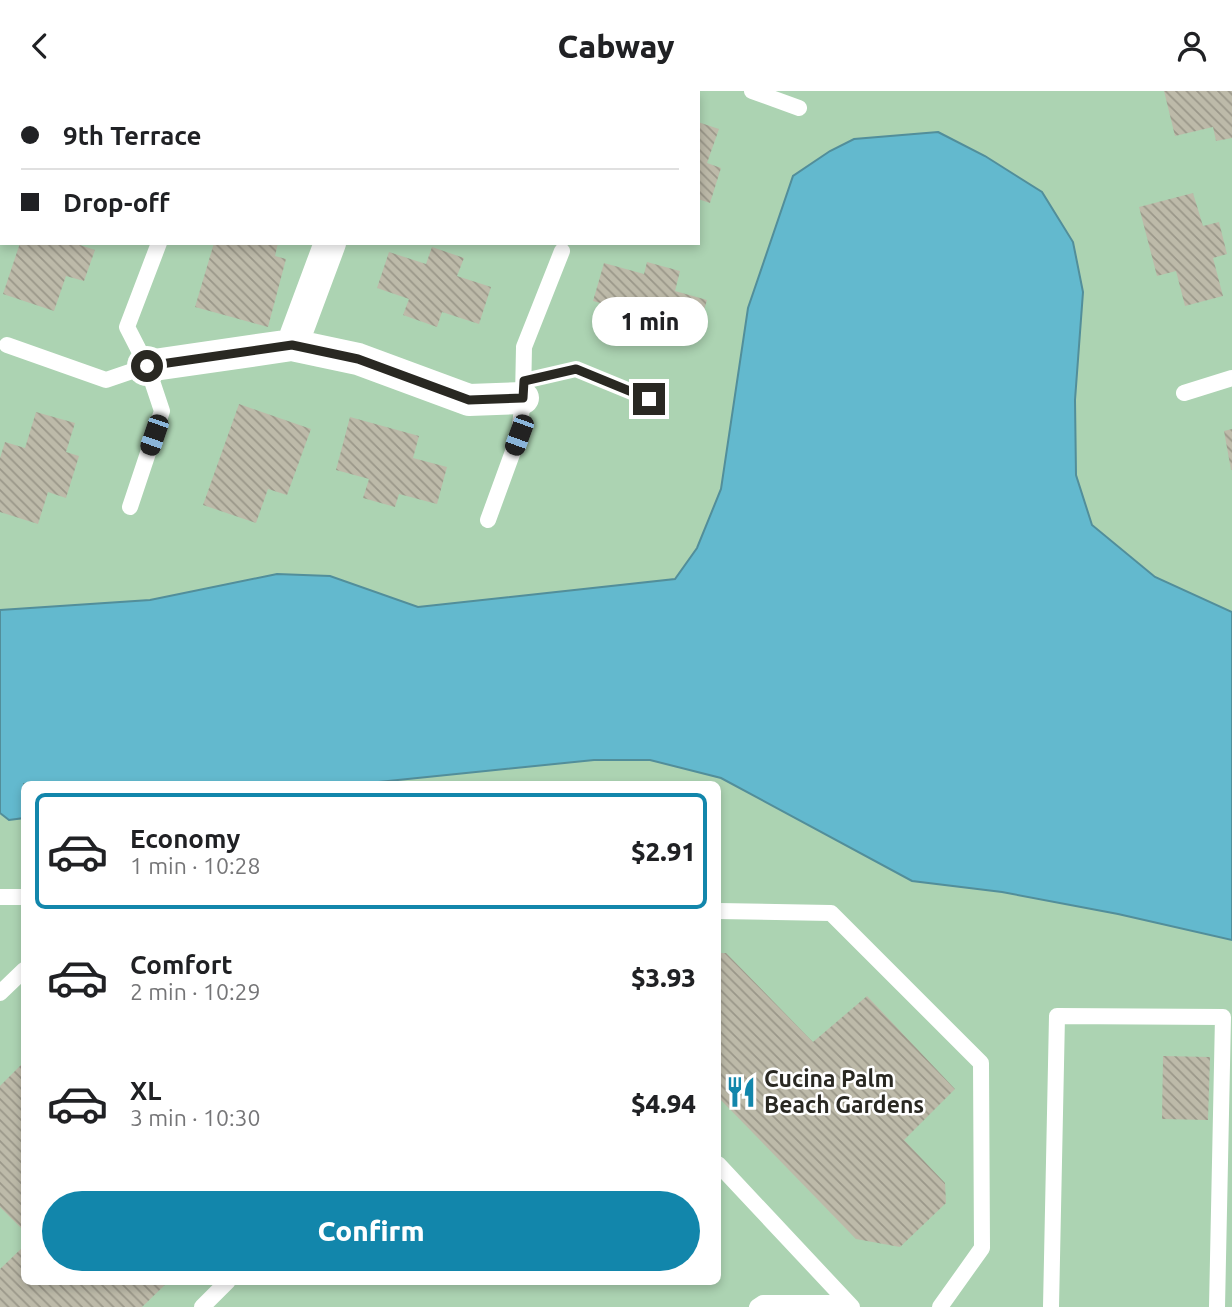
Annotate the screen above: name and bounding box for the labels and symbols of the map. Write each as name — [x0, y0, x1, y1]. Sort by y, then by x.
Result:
callout: 1 min — [591, 297, 707, 347]
route start — [131, 350, 163, 382]
route end — [633, 383, 665, 415]
car — [138, 412, 171, 458]
car — [502, 412, 537, 458]
place label: Cucina Palm Beach Gardens — [764, 1066, 924, 1117]
restaurant icon: Cucina Palm Beach Gardens — [724, 1075, 758, 1109]

